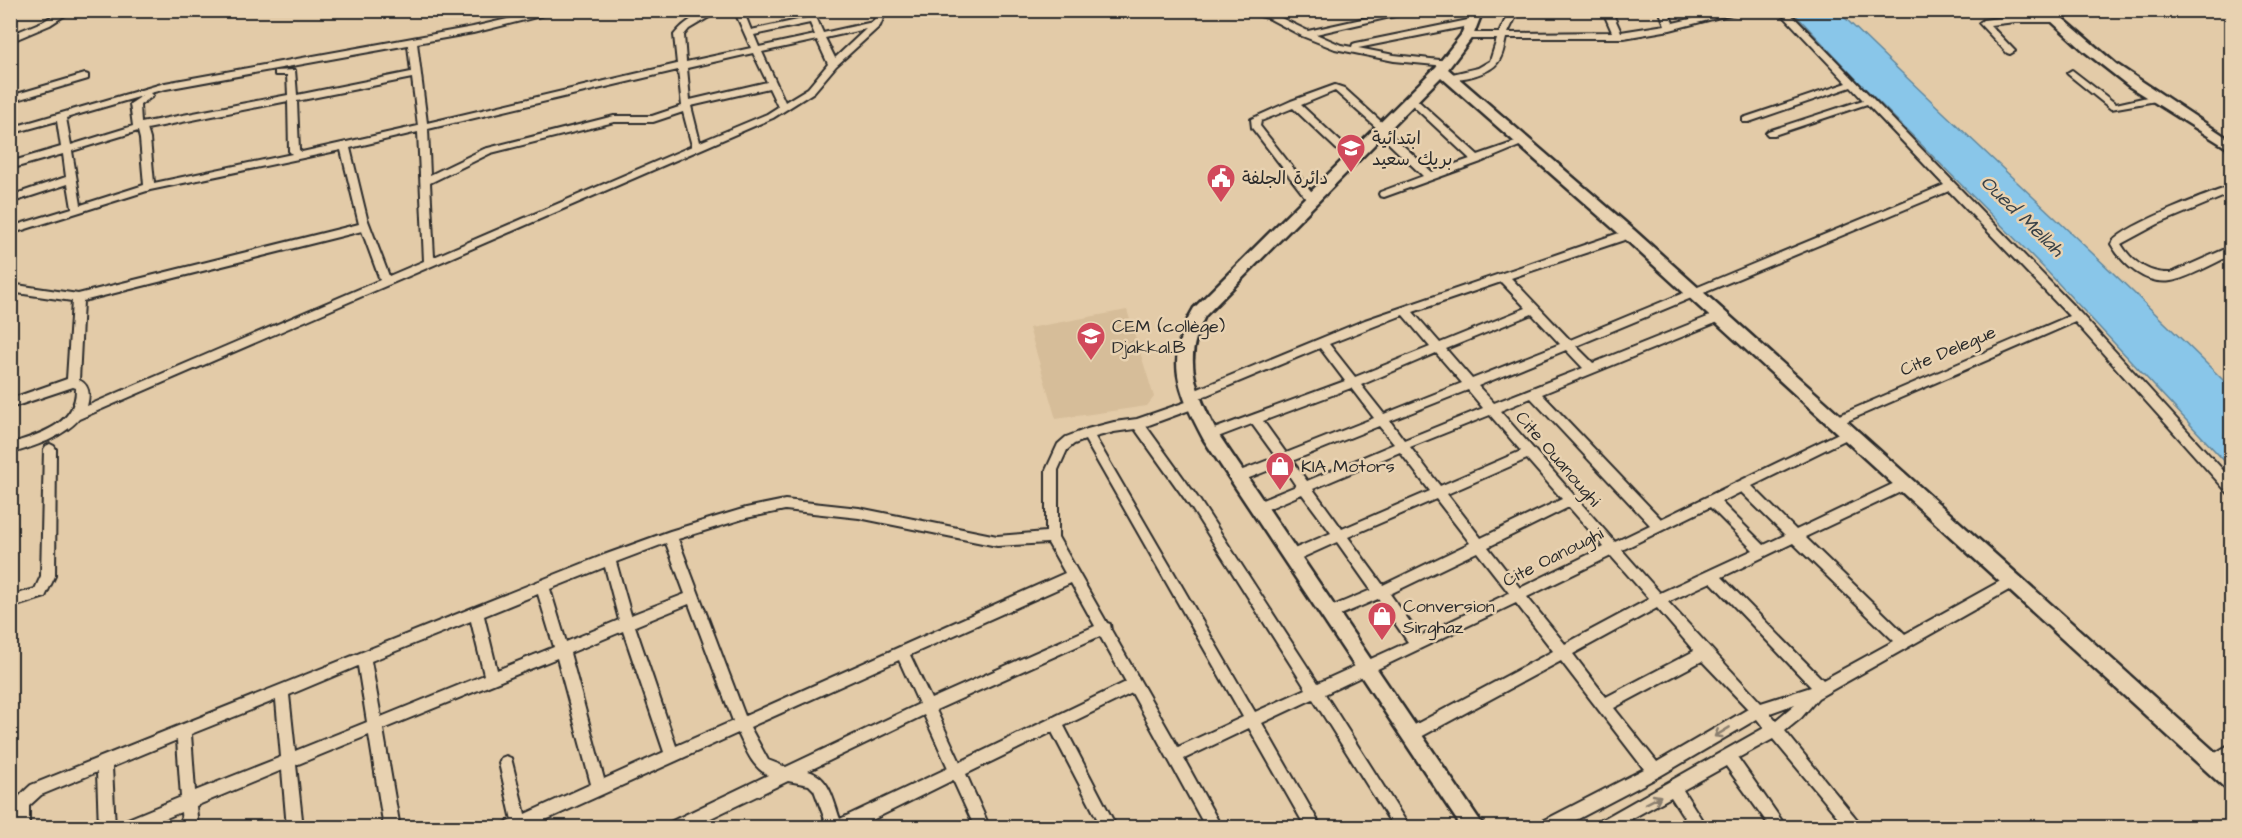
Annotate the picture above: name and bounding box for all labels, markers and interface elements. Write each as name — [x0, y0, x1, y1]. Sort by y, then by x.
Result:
place label: ابتدائية بريك سعيد — [1372, 126, 1453, 172]
school or university icon: ابتدائية بريك سعيد — [1335, 132, 1367, 174]
public building icon: دائرة الجلفة — [1205, 162, 1237, 204]
place label: دائرة الجلفة — [1242, 166, 1328, 191]
water label: Oued Mellah — [1974, 169, 2071, 264]
place label: CEM (collège) Djakkal.B — [1112, 314, 1225, 360]
school or university icon: CEM (collège) Djakkal.B — [1075, 320, 1107, 362]
street label: Cite Delegue — [1896, 320, 2000, 383]
street label: Cite Ouanoughi — [1509, 406, 1607, 513]
shop icon: KIA Motors — [1264, 450, 1296, 492]
place label: KIA Motors — [1301, 454, 1395, 479]
street label: Cite Oanoughi — [1498, 521, 1608, 594]
place label: Conversion Sirghaz — [1403, 594, 1495, 641]
shop icon: Conversion Sirghaz — [1366, 600, 1398, 642]
one-way arrow — [1713, 726, 1730, 738]
one-way arrow — [1643, 794, 1661, 806]

